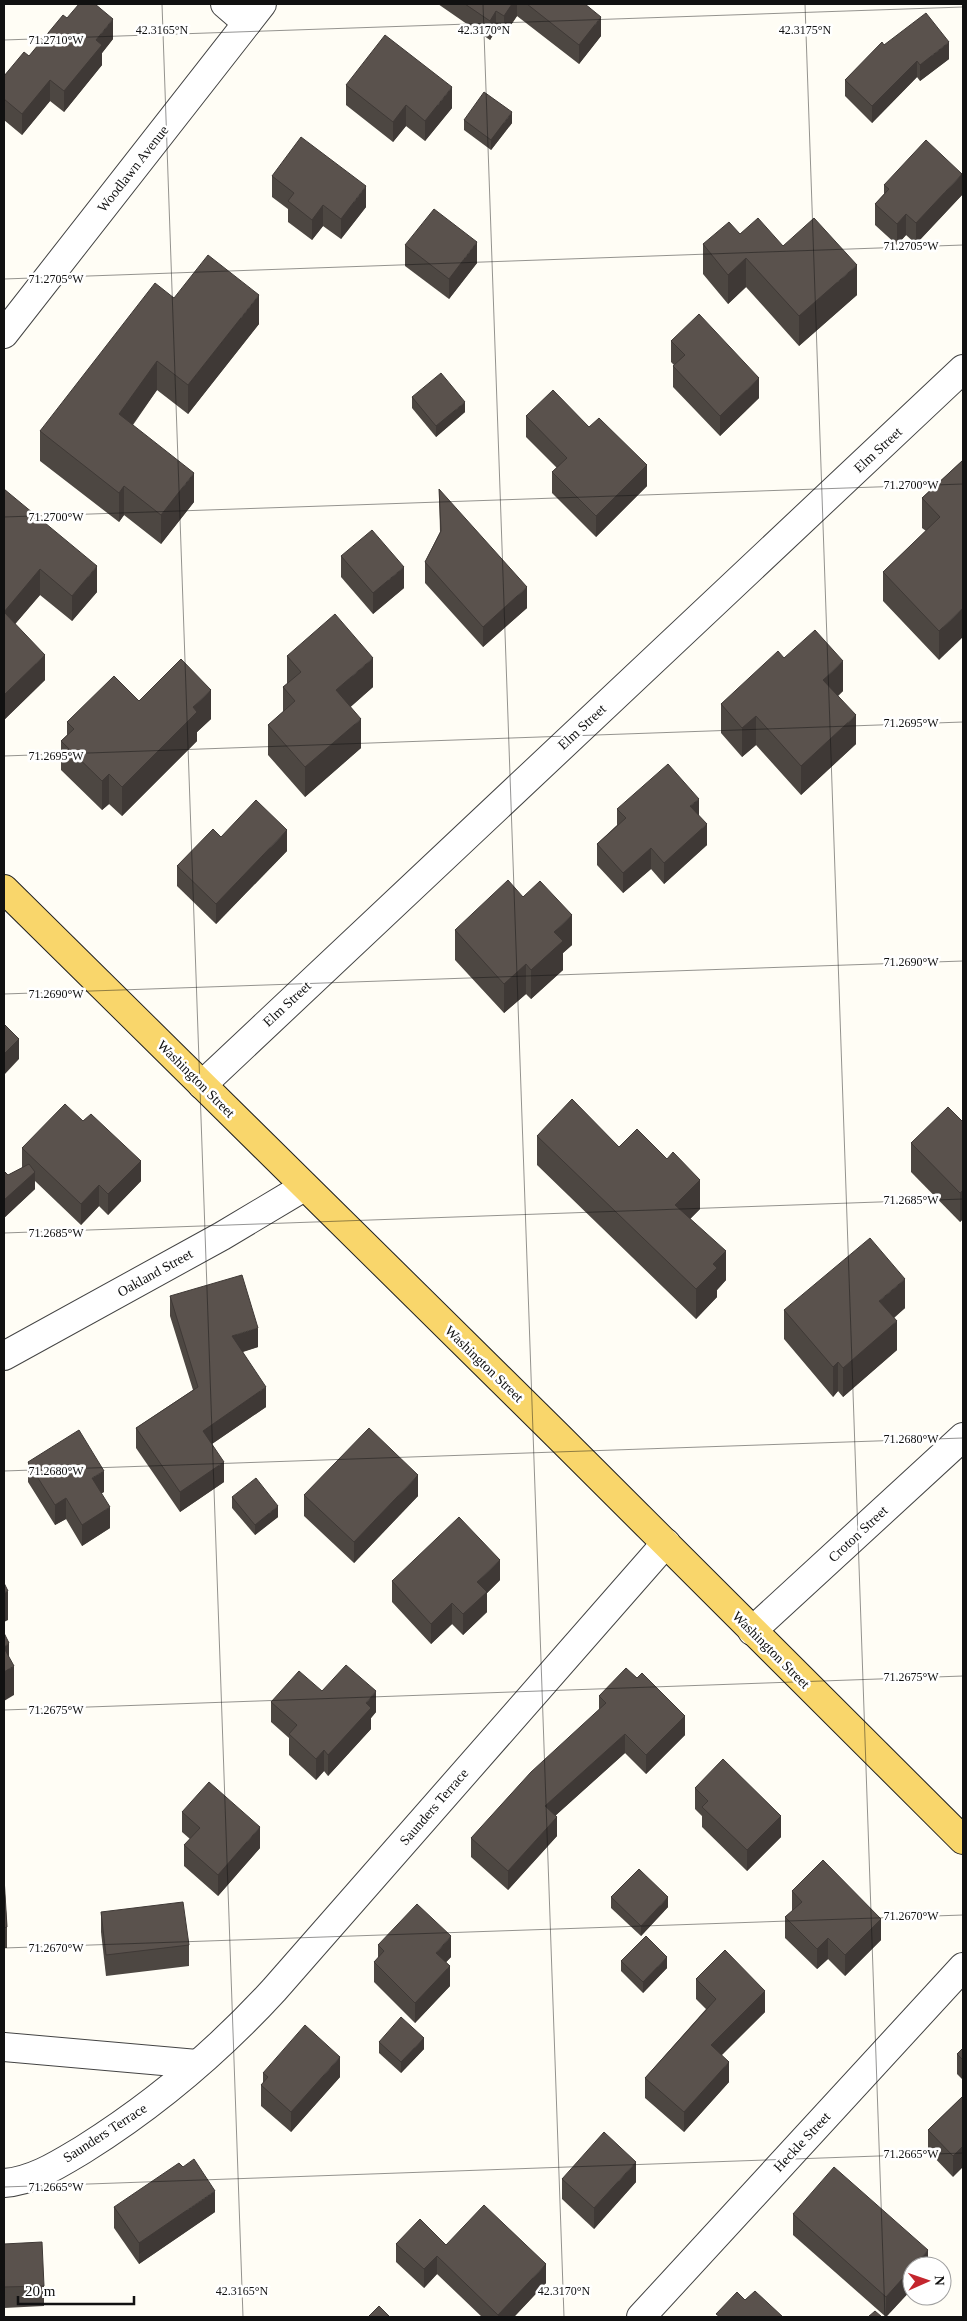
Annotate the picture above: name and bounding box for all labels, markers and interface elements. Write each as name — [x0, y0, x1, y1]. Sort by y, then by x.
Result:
text: 42.3165°N — [136, 23, 189, 37]
text: 42.3170°N — [458, 23, 511, 37]
text: 42.3175°N — [779, 23, 832, 37]
text: 71.2710°W — [28, 33, 84, 47]
street label: Woodlawn Avenue — [95, 123, 171, 215]
text: 71.2705°W — [883, 239, 939, 253]
text: 71.2705°W — [28, 272, 84, 286]
street label: Elm Street — [851, 424, 905, 476]
text: 71.2700°W — [883, 478, 939, 492]
text: 71.2700°W — [28, 510, 84, 524]
street label: Elm Street — [555, 701, 609, 753]
text: 71.2695°W — [883, 716, 939, 730]
text: 71.2695°W — [28, 749, 84, 763]
text: 71.2690°W — [883, 955, 939, 969]
street label: Elm Street — [260, 978, 314, 1030]
text: 71.2690°W — [28, 987, 84, 1001]
street label: Washington Street — [154, 1037, 238, 1121]
text: 71.2685°W — [883, 1193, 939, 1207]
text: 71.2685°W — [28, 1226, 84, 1240]
street label: Oakland Street — [115, 1246, 195, 1300]
street label: Washington Street — [442, 1323, 526, 1405]
text: 71.2680°W — [883, 1432, 939, 1446]
text: 71.2680°W — [28, 1464, 84, 1478]
street label: Croton Street — [825, 1503, 891, 1565]
street label: Washington Street — [729, 1608, 813, 1692]
text: 71.2675°W — [883, 1670, 939, 1684]
text: 71.2675°W — [28, 1703, 84, 1717]
street label: Saunders Terrace — [397, 1766, 471, 1848]
text: 71.2670°W — [883, 1909, 939, 1923]
text: 71.2670°W — [28, 1941, 84, 1955]
street label: Saunders Terrace — [61, 2100, 149, 2166]
street label: Heckle Street — [771, 2109, 833, 2175]
text: 71.2665°W — [883, 2147, 939, 2161]
text: 71.2665°W — [28, 2180, 84, 2194]
north arrow — [902, 2256, 952, 2306]
scale bar — [18, 2274, 134, 2306]
text: N — [932, 2275, 947, 2286]
text: 20 m — [25, 2283, 56, 2299]
text: 42.3165°N — [216, 2284, 269, 2298]
text: 42.3170°N — [538, 2284, 591, 2298]

